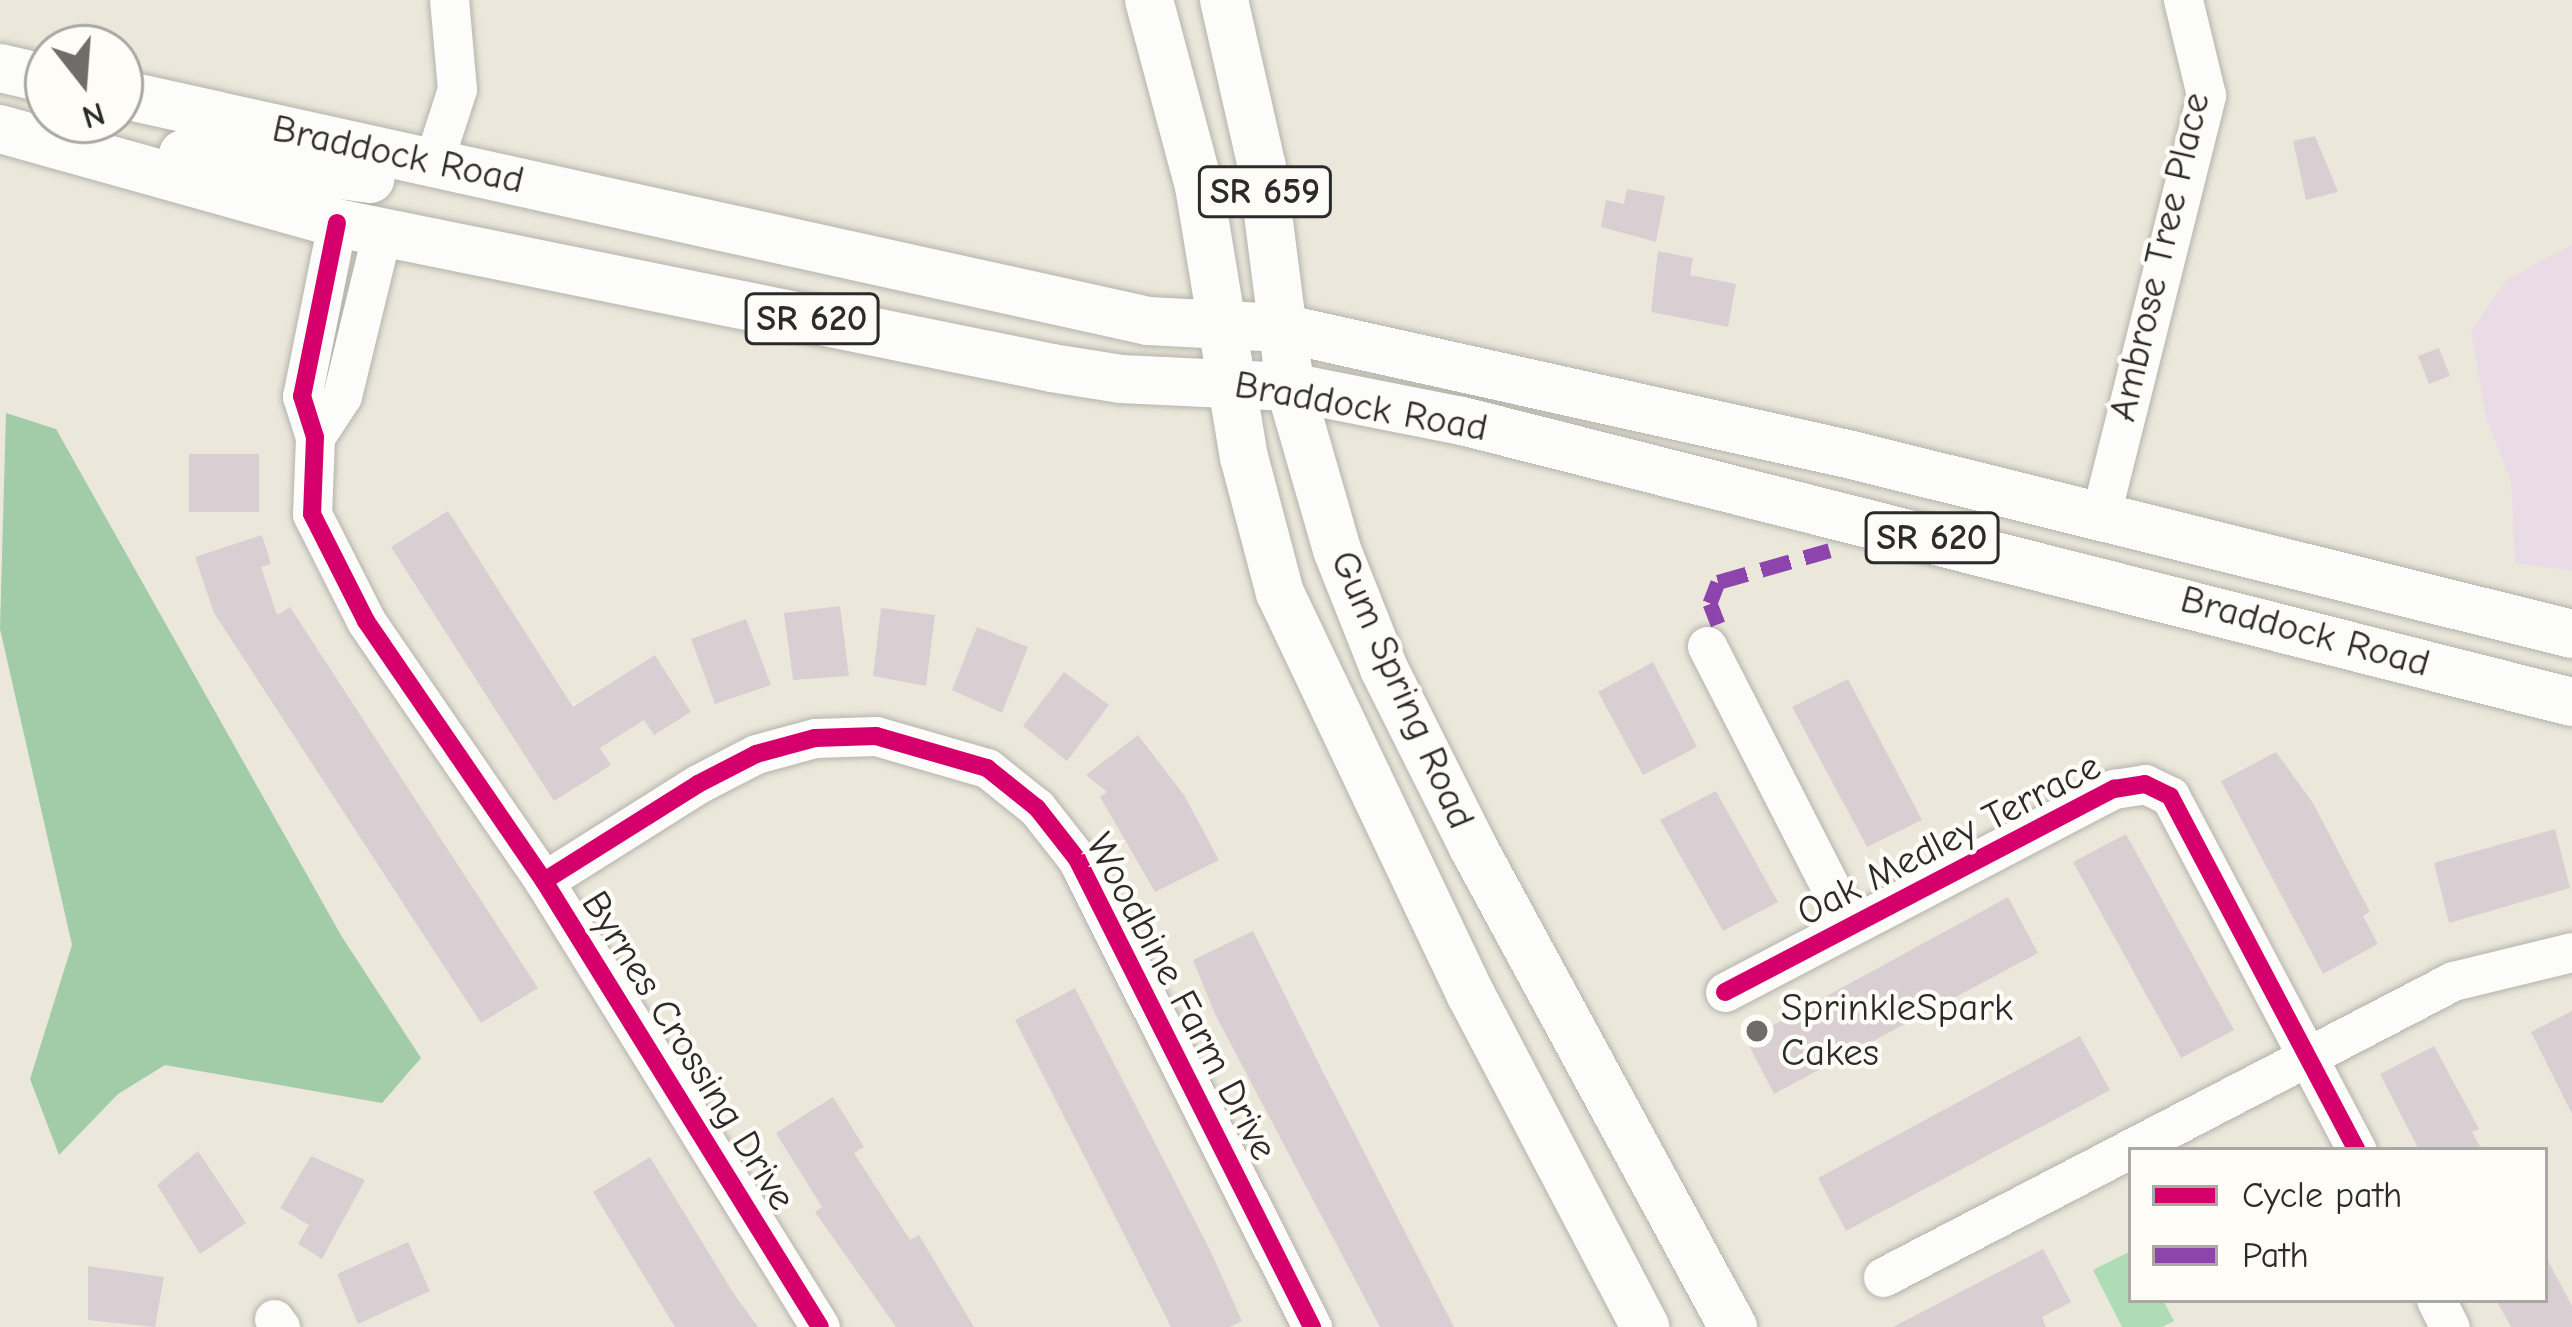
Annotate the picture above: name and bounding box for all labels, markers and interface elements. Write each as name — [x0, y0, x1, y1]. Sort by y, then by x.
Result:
north arrow — [24, 24, 144, 144]
street label: Ambrose Tree Place — [2099, 88, 2221, 426]
text: N — [78, 94, 109, 137]
street label: Braddock Road — [268, 106, 528, 204]
road number: SR 659 — [1196, 162, 1334, 222]
road number: SR 620 — [743, 289, 881, 349]
street label: Braddock Road — [1231, 362, 1491, 452]
road number: SR 620 — [1863, 508, 2001, 568]
street label: Gum Spring Road — [1320, 544, 1484, 836]
street label: Braddock Road — [2175, 576, 2435, 688]
street label: Oak Medley Terrace — [1790, 743, 2108, 937]
street label: Woodbine Farm Drive — [1075, 826, 1287, 1168]
street label: Byrnes Crossing Drive — [571, 883, 805, 1219]
place label: SprinkleSpark Cakes — [1781, 986, 2013, 1077]
marker: SprinkleSpark Cakes — [1744, 1018, 1770, 1044]
legend — [2128, 1147, 2548, 1303]
text: Cycle path — [2242, 1175, 2402, 1216]
text: Path — [2242, 1235, 2309, 1276]

